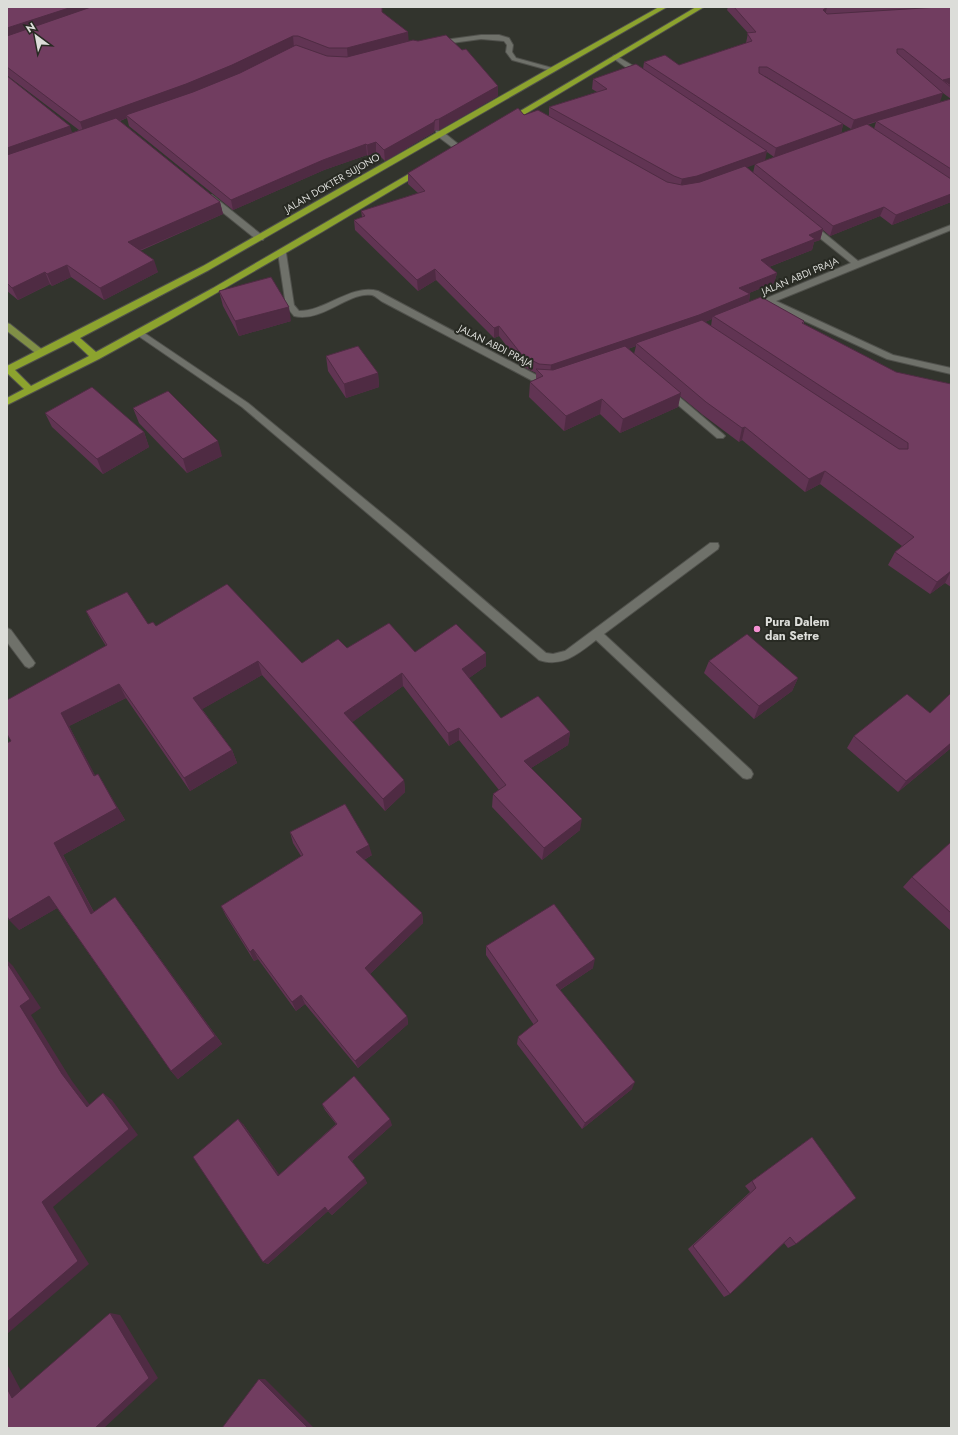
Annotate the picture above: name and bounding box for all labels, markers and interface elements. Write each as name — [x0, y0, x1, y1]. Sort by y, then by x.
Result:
north arrow — [16, 16, 56, 56]
text: N — [23, 18, 39, 37]
street label: JALAN DOKTER SUJONO — [280, 149, 383, 218]
street label: JALAN ABDI PRAJA — [757, 253, 841, 300]
street label: JALAN ABDI PRAJA — [454, 320, 536, 372]
place label: Pura Dalem dan Setre — [765, 613, 830, 645]
marker: Pura Dalem dan Setre — [752, 624, 762, 634]

